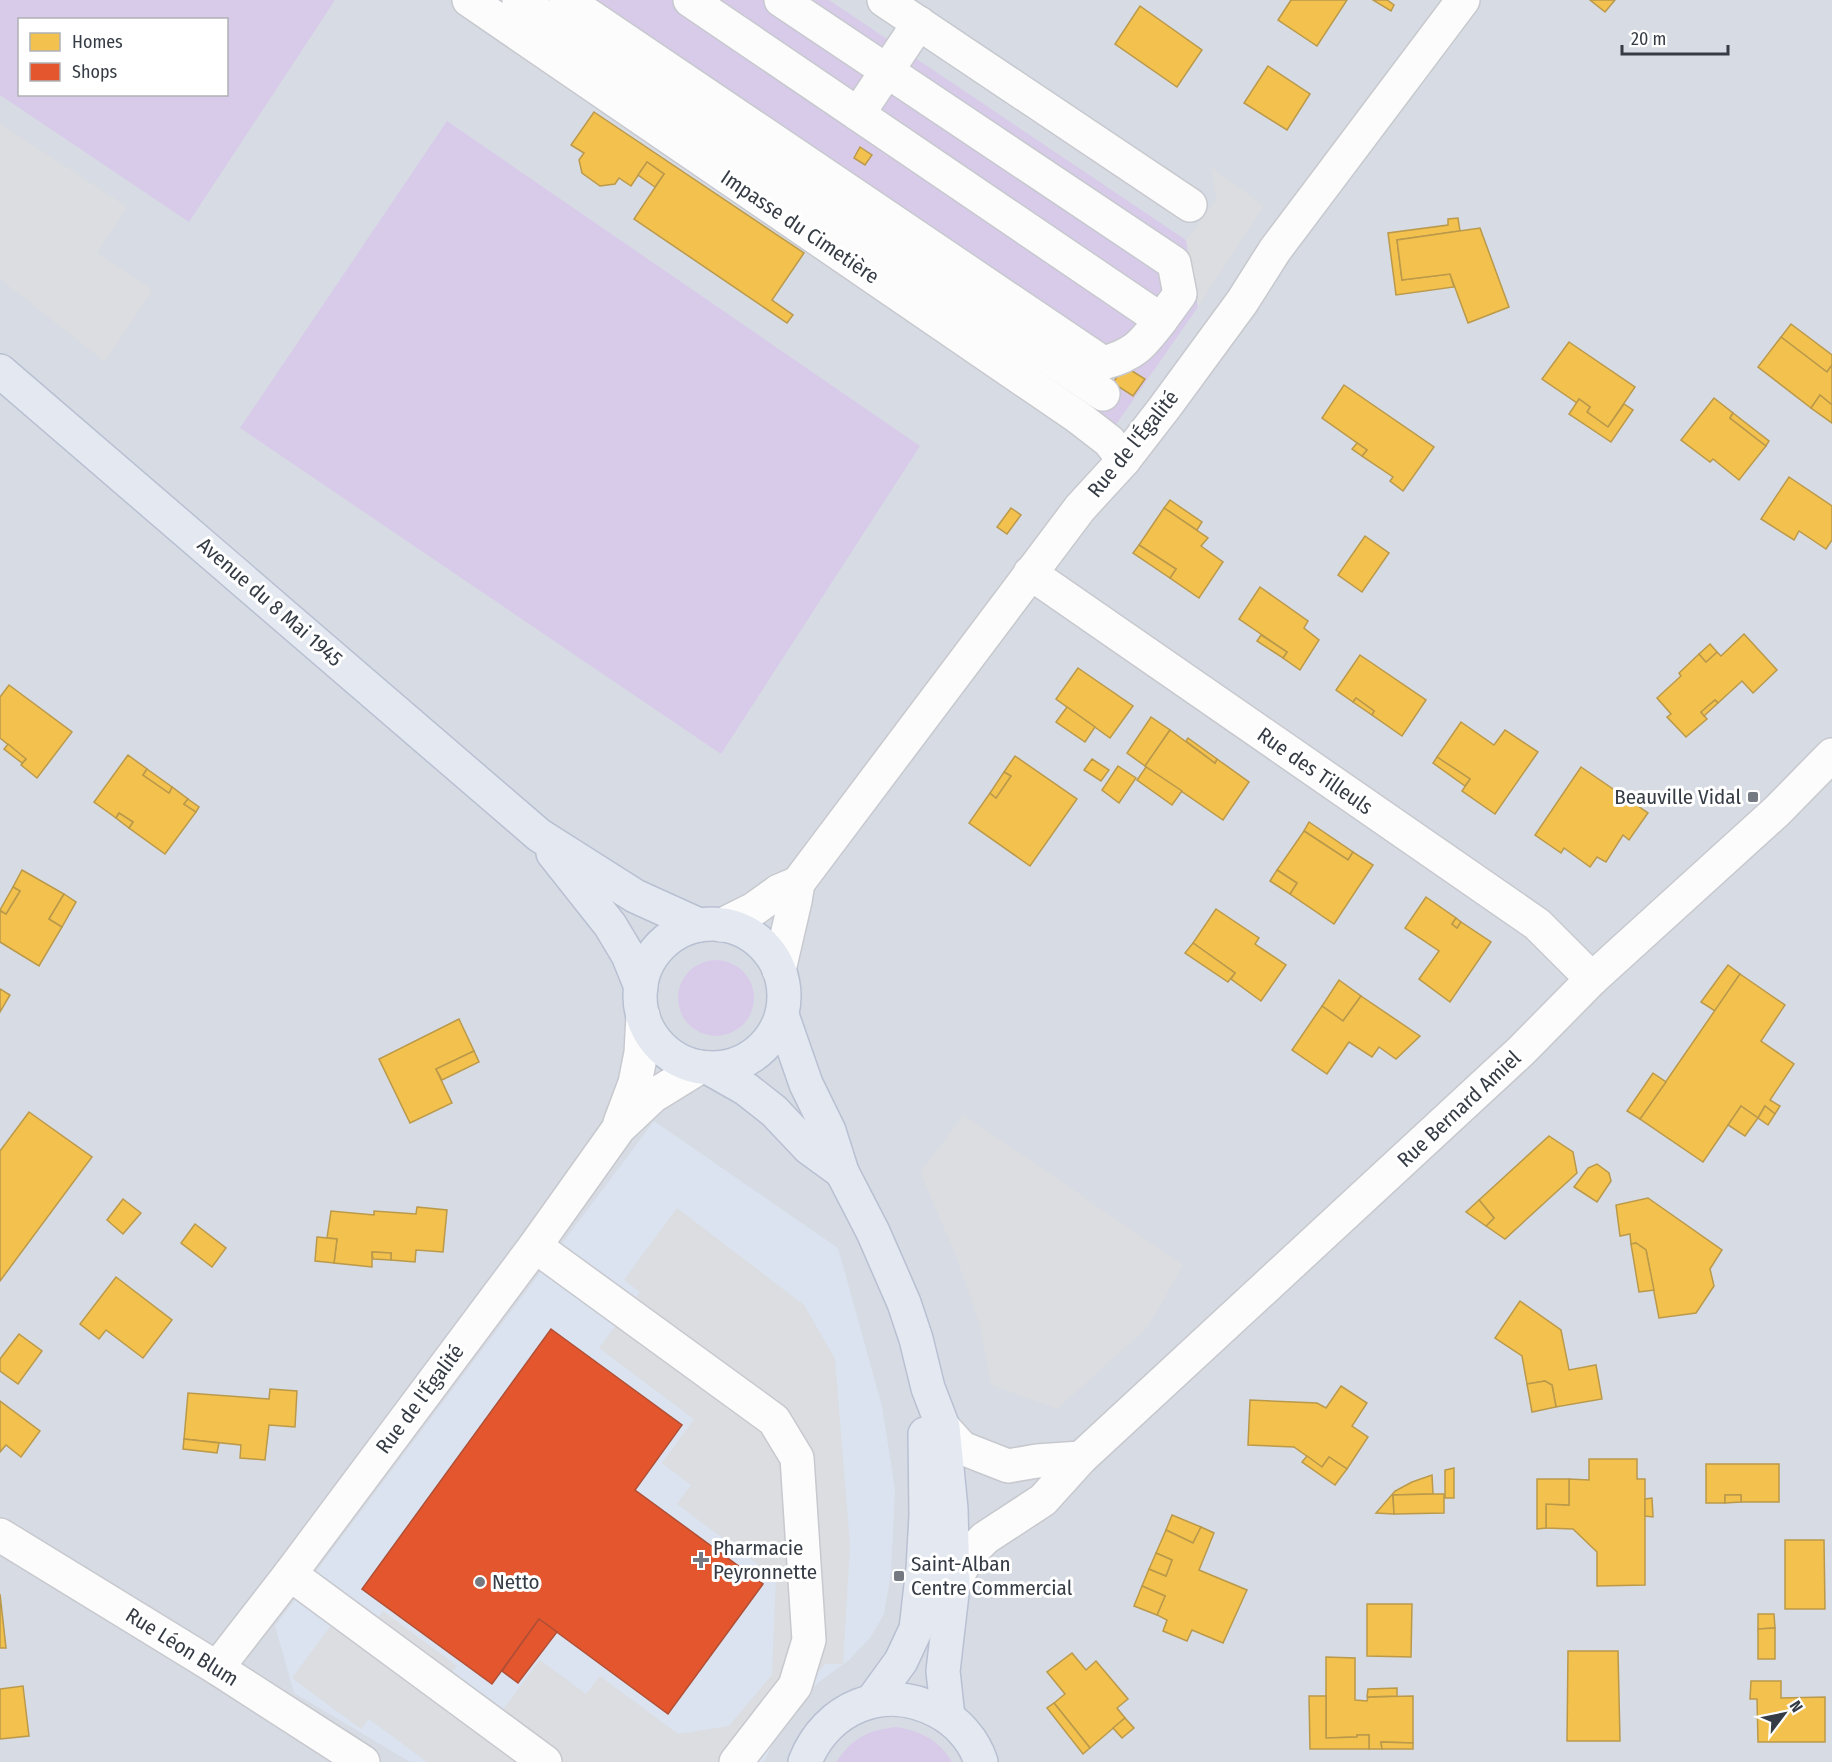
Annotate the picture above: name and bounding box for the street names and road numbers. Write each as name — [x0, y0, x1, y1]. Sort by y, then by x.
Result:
street label: Impasse du Cimetière — [716, 164, 884, 290]
street label: Rue de l'Égalité — [1082, 385, 1184, 503]
street label: Avenue du 8 Mai 1945 — [192, 532, 348, 672]
street label: Rue des Tilleuls — [1252, 722, 1378, 820]
street label: Rue Bernard Amiel — [1392, 1045, 1527, 1173]
street label: Rue de l'Égalité — [370, 1339, 470, 1459]
street label: Rue Léon Blum — [121, 1602, 243, 1692]

